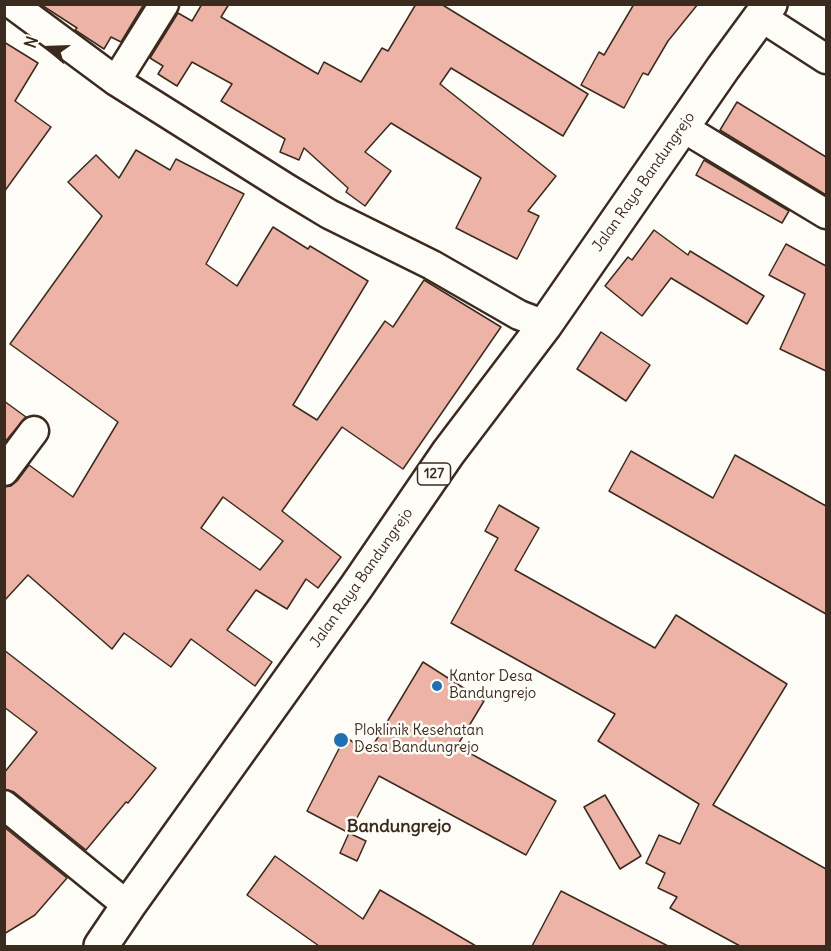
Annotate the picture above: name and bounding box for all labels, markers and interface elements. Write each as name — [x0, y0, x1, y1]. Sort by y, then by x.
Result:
north arrow — [18, 18, 78, 78]
text: N — [20, 34, 42, 51]
street label: Jalan Raya Bandungrejo — [589, 109, 699, 255]
road number: 127 — [418, 463, 450, 485]
street label: Jalan Raya Bandungrejo — [307, 505, 417, 651]
place label: Kantor Desa Bandungrejo — [449, 668, 536, 703]
marker: Kantor Desa Bandungrejo — [430, 679, 444, 693]
place label: Ploklinik Kesehatan Desa Bandungrejo — [354, 722, 484, 757]
marker: Ploklinik Kesehatan Desa Bandungrejo — [332, 731, 350, 749]
district label: Bandungrejo — [347, 816, 451, 838]

